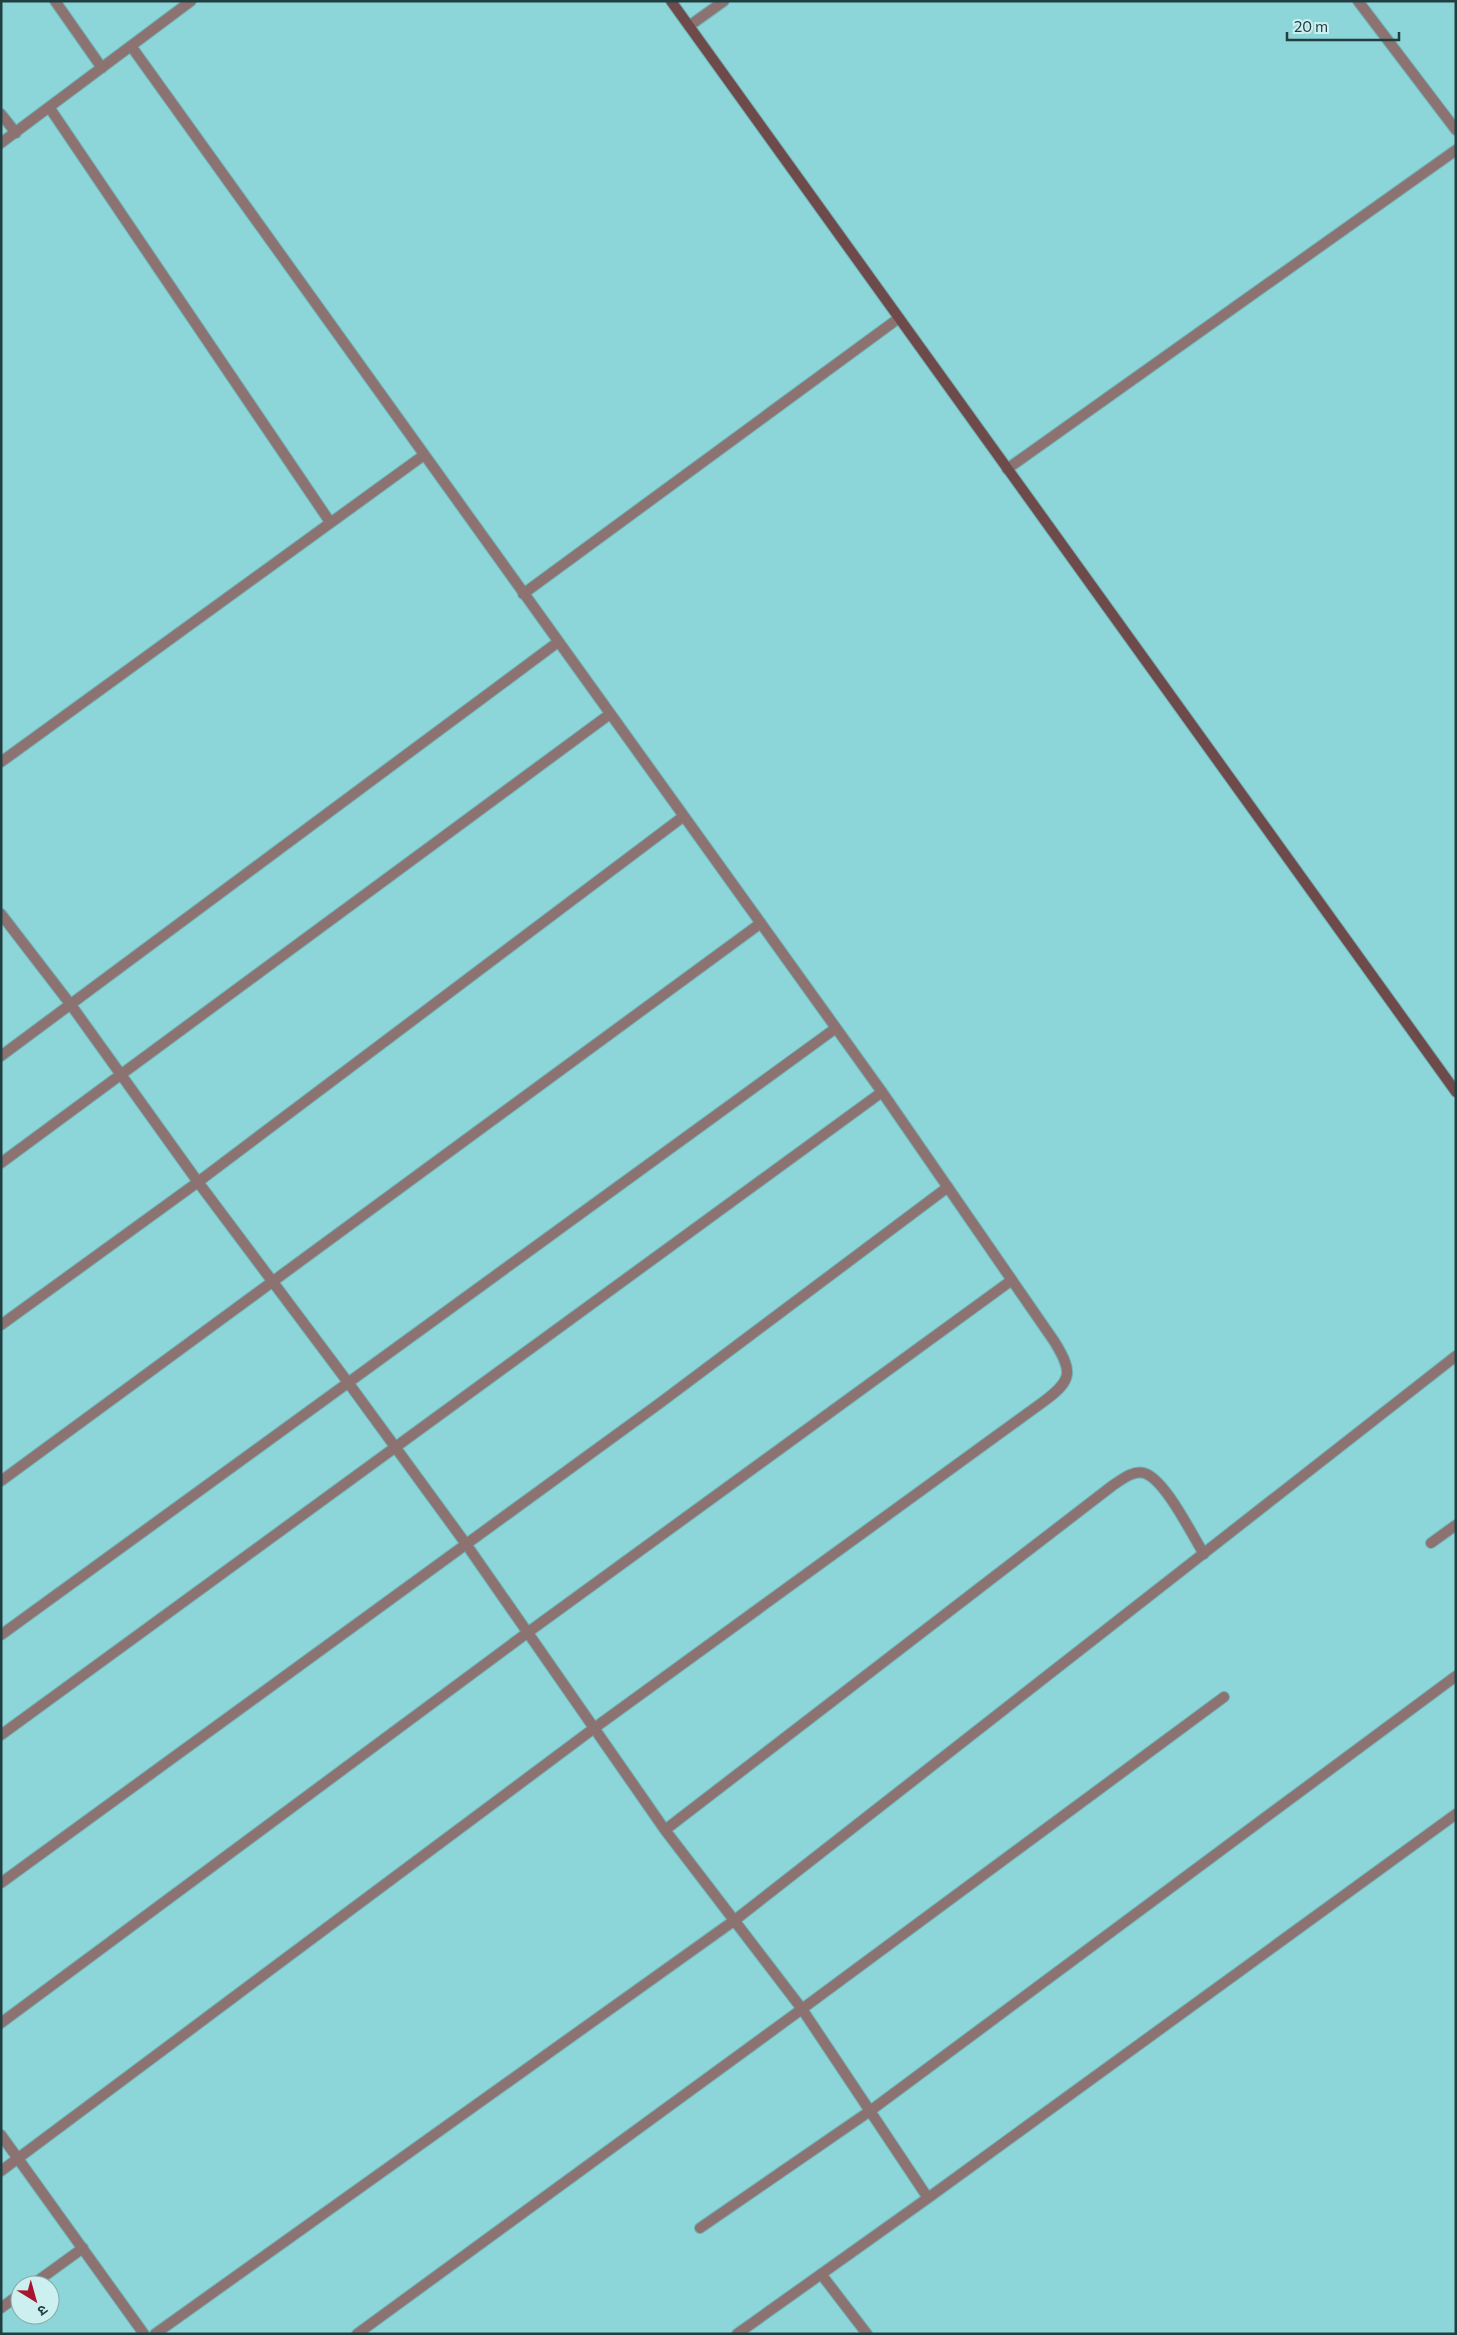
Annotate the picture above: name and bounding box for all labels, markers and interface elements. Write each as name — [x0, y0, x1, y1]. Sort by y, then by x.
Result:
scale bar — [1287, 10, 1400, 42]
text: 20 m — [1294, 17, 1328, 35]
north arrow — [10, 2275, 60, 2325]
text: उ — [34, 2302, 52, 2321]

